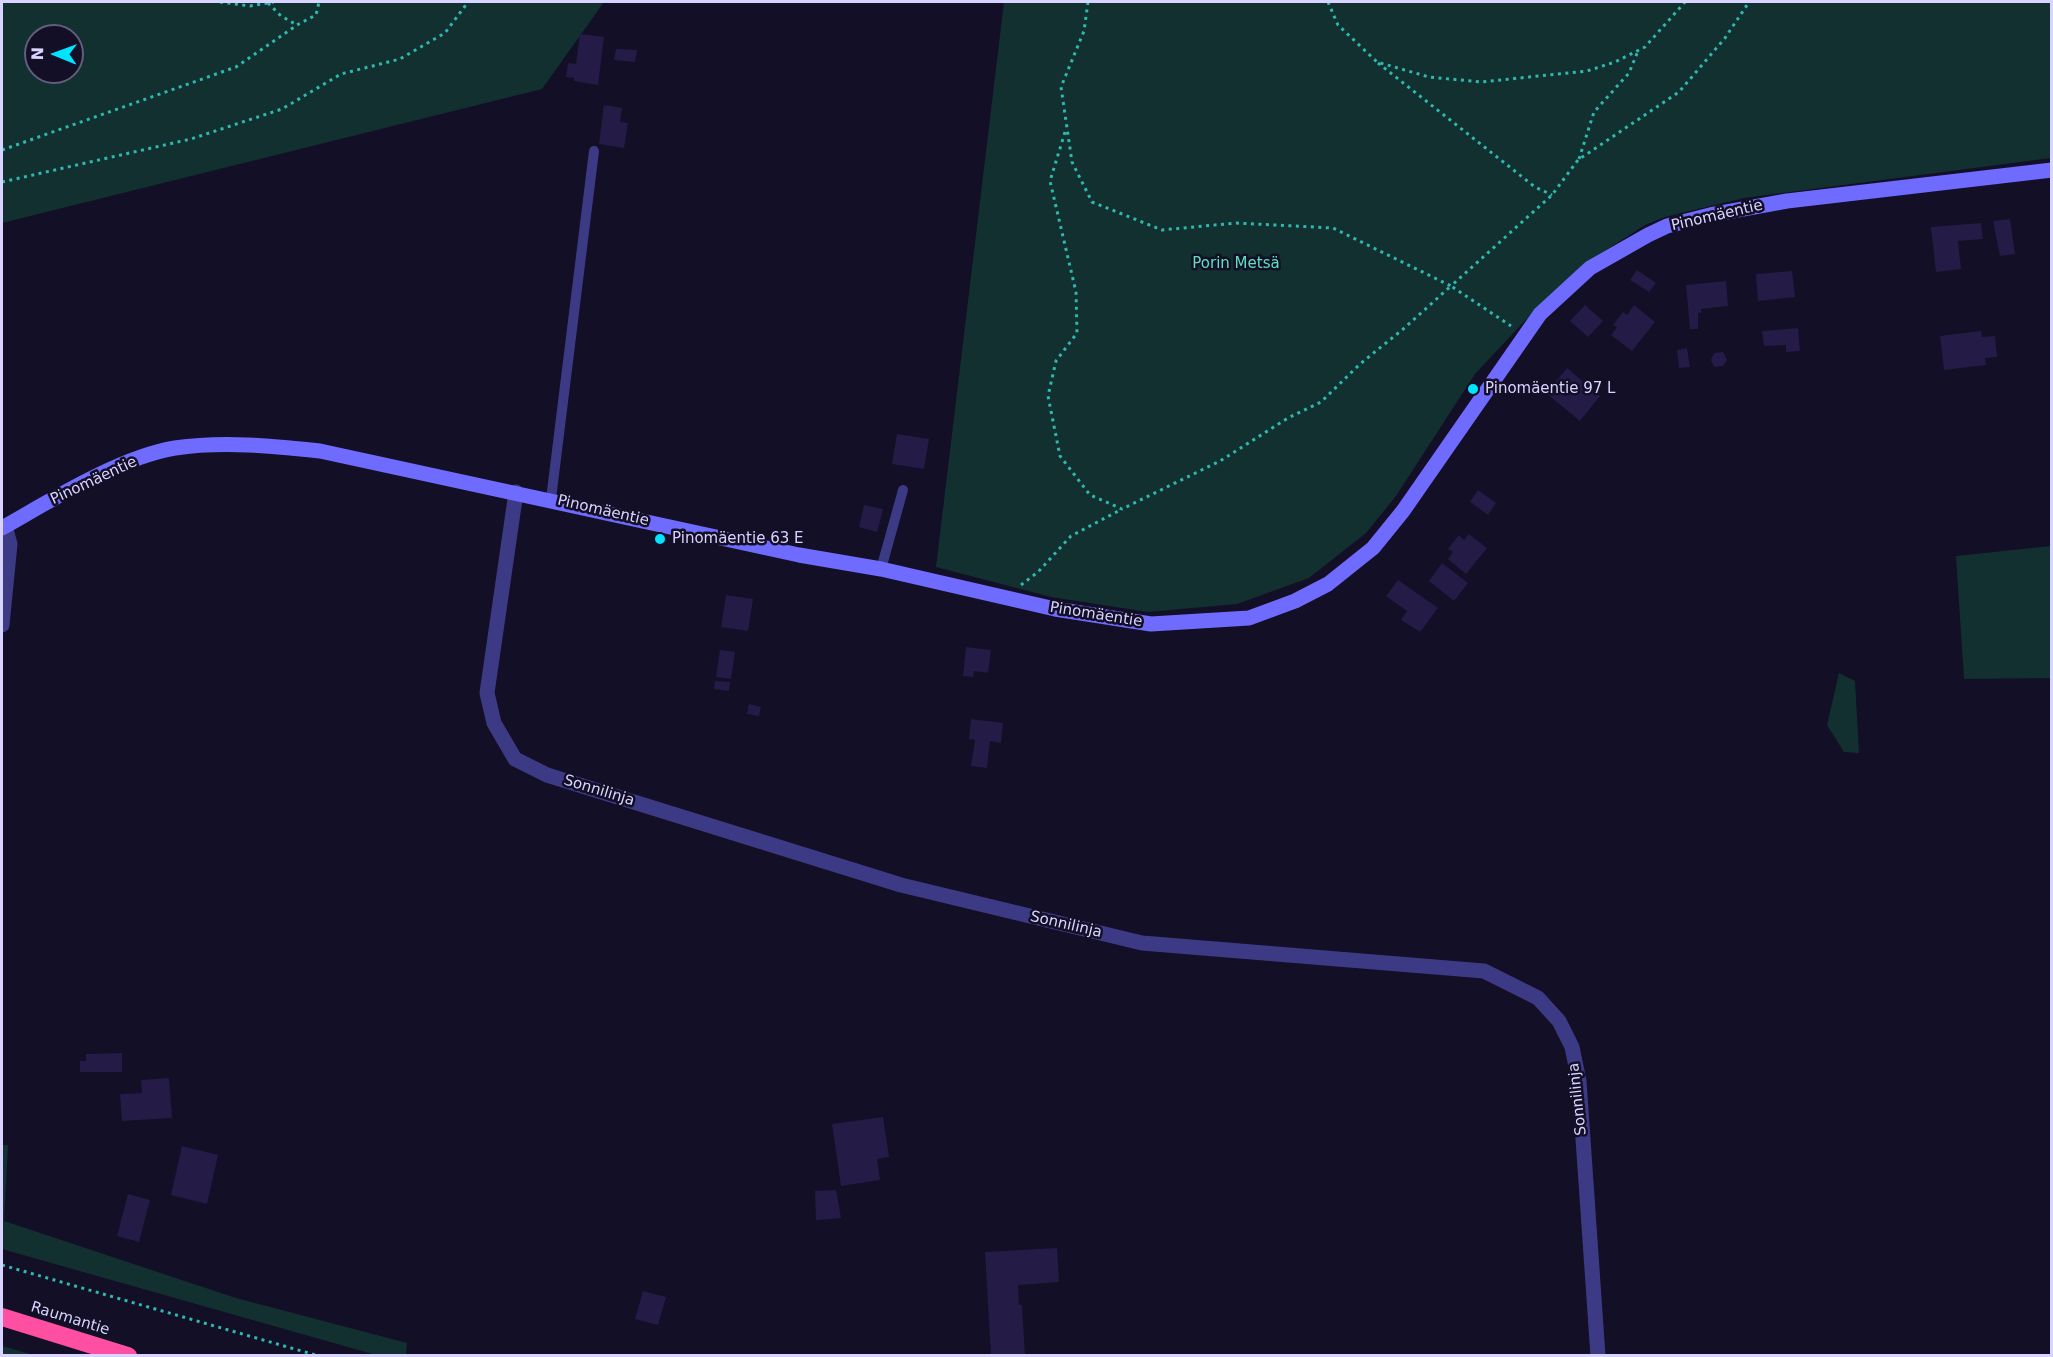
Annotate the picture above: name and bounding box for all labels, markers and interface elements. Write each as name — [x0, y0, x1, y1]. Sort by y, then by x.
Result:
north arrow — [24, 24, 84, 84]
text: N — [28, 47, 47, 61]
street label: Pinomäentie — [1669, 197, 1765, 235]
park label: Porin Metsä — [1192, 255, 1280, 273]
place label: Pinomäentie 97 L — [1485, 380, 1615, 398]
marker: Pinomäentie 97 L — [1466, 382, 1480, 396]
street label: Pinomäentie — [48, 453, 140, 509]
street label: Pinomäentie — [555, 492, 651, 530]
place label: Pinomäentie 63 E — [672, 530, 803, 548]
marker: Pinomäentie 63 E — [653, 532, 667, 546]
street label: Pinomäentie — [1048, 599, 1144, 631]
street label: Sonnilinja — [561, 772, 637, 810]
street label: Sonnilinja — [1028, 908, 1104, 942]
street label: Sonnilinja — [1565, 1062, 1591, 1136]
street label: Raumantie — [28, 1298, 112, 1340]

